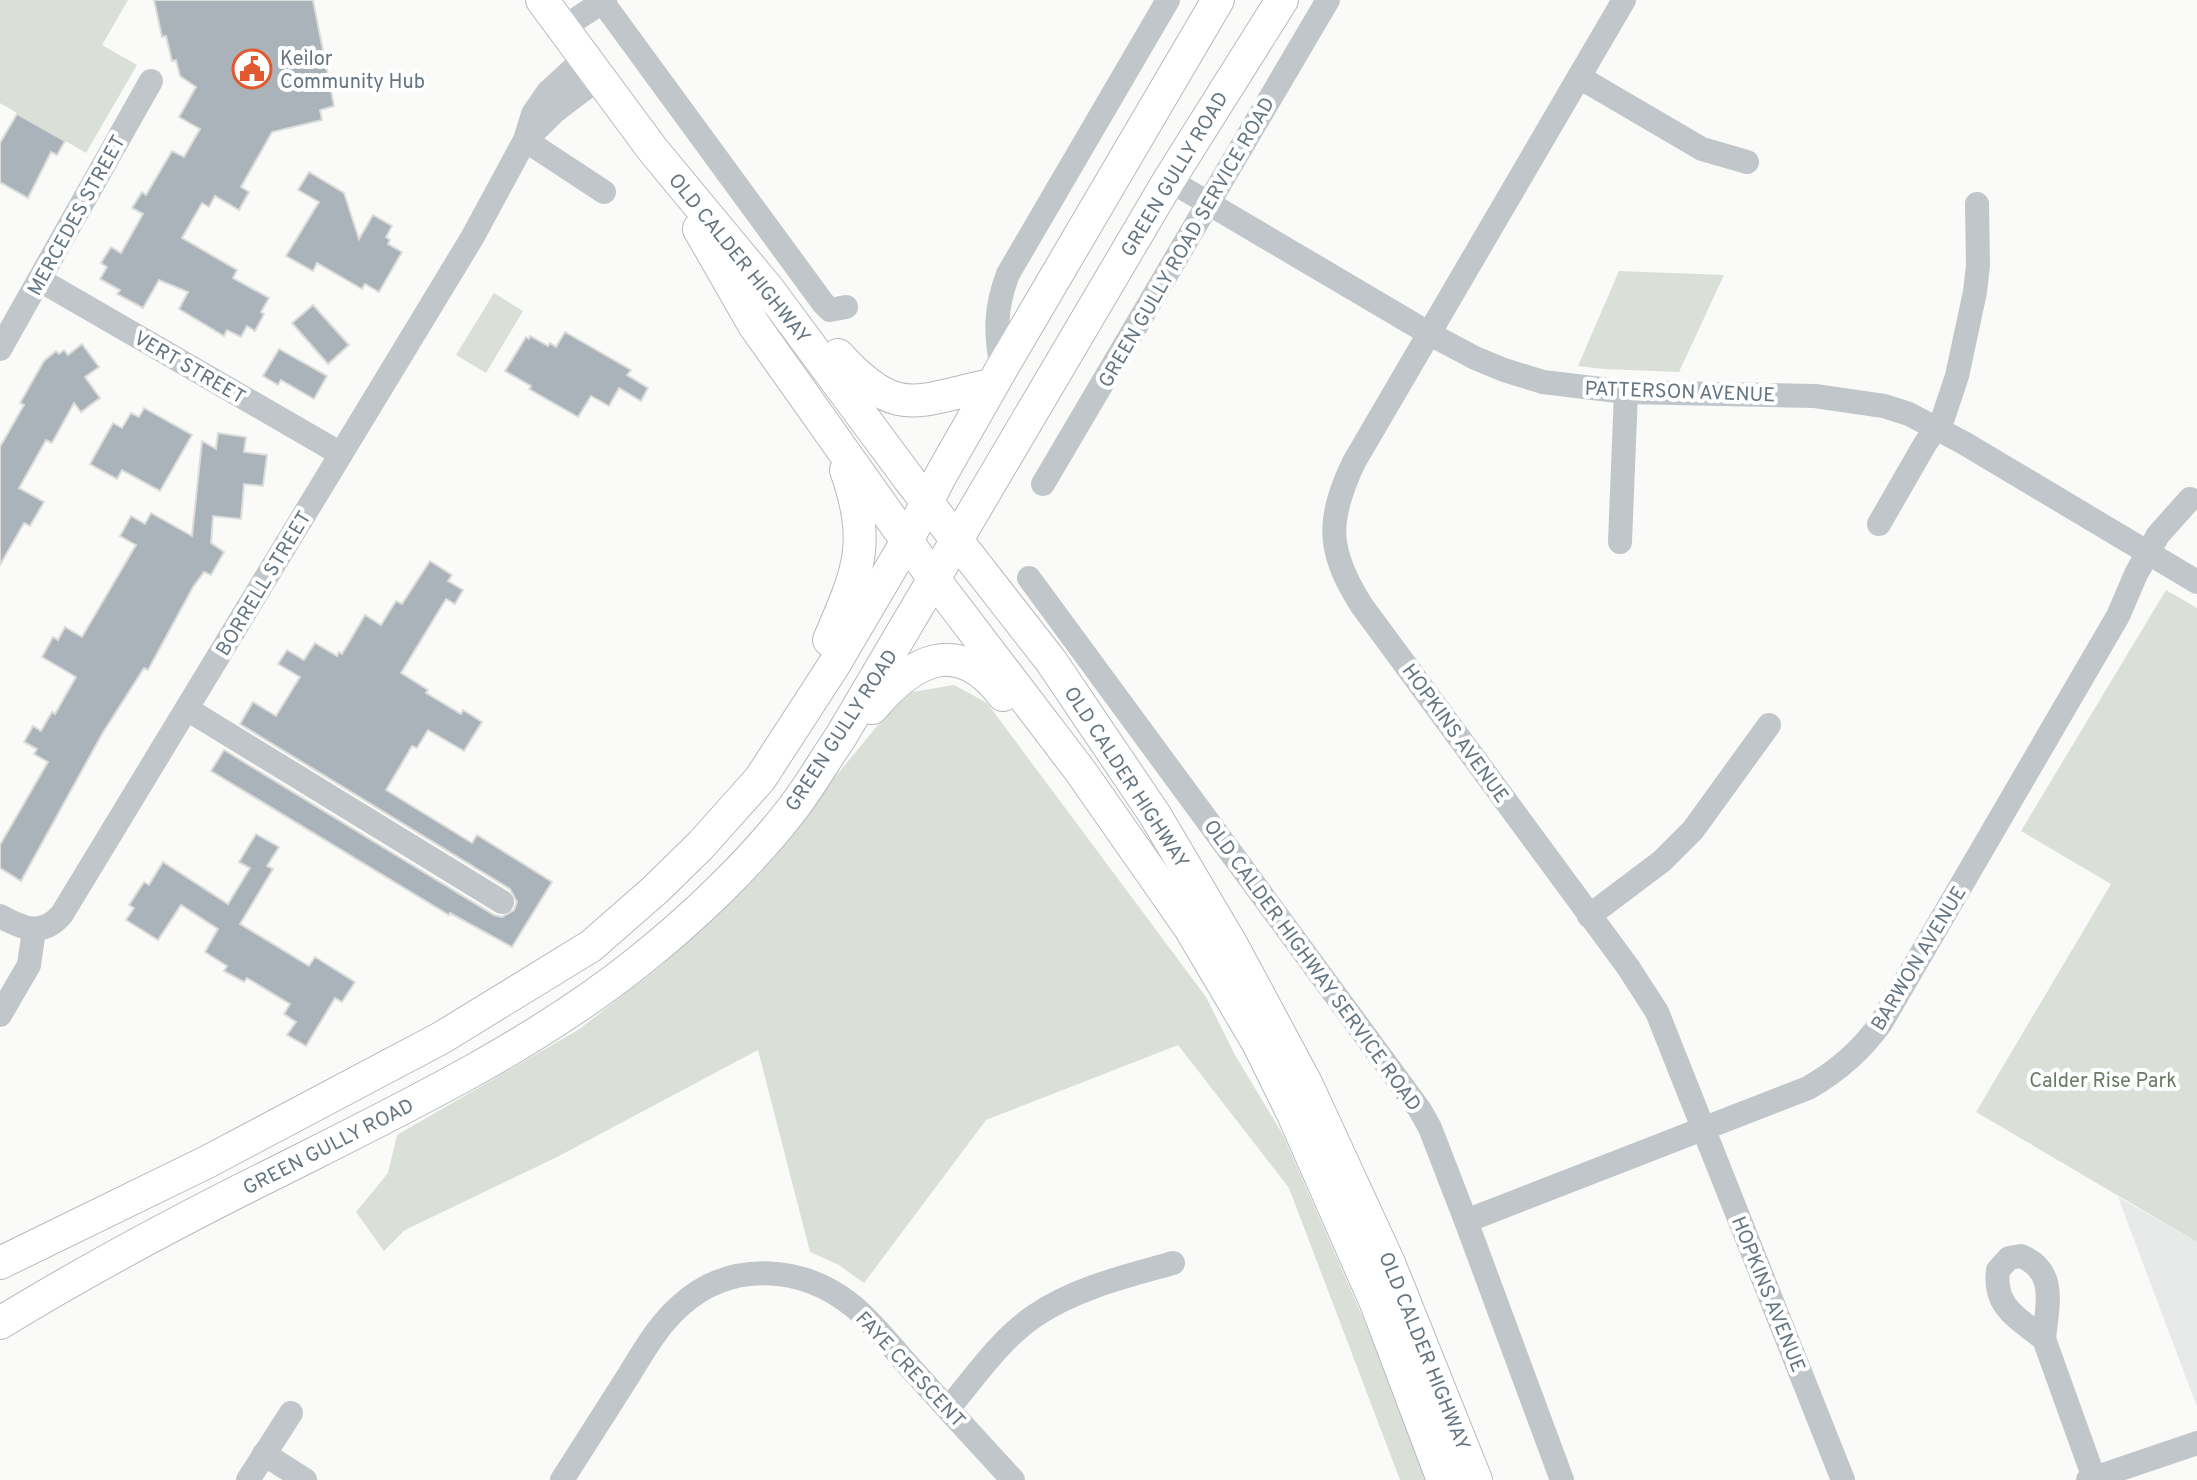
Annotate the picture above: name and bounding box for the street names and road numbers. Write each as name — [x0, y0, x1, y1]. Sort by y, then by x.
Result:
street label: GREEN GULLY ROAD — [1116, 88, 1235, 262]
street label: GREEN GULLY ROAD SERVICE ROAD — [1094, 93, 1282, 393]
street label: MERCEDES STREET — [23, 131, 133, 301]
street label: OLD CALDER HIGHWAY — [662, 169, 815, 350]
street label: VERT STREET — [128, 326, 250, 411]
street label: PATTERSON AVENUE — [1584, 377, 1776, 409]
street label: BORRELL STREET — [211, 507, 318, 661]
street label: GREEN GULLY ROAD — [781, 645, 905, 817]
street label: HOPKINS AVENUE — [1395, 659, 1514, 809]
street label: OLD CALDER HIGHWAY — [1057, 682, 1194, 874]
street label: OLD CALDER HIGHWAY SERVICE ROAD — [1197, 815, 1426, 1117]
street label: BARWON AVENUE — [1866, 882, 1973, 1036]
street label: GREEN GULLY ROAD — [239, 1093, 419, 1202]
street label: HOPKINS AVENUE — [1724, 1213, 1810, 1377]
street label: OLD CALDER HIGHWAY — [1371, 1249, 1475, 1455]
street label: FAYE CRESCENT — [849, 1307, 970, 1434]

